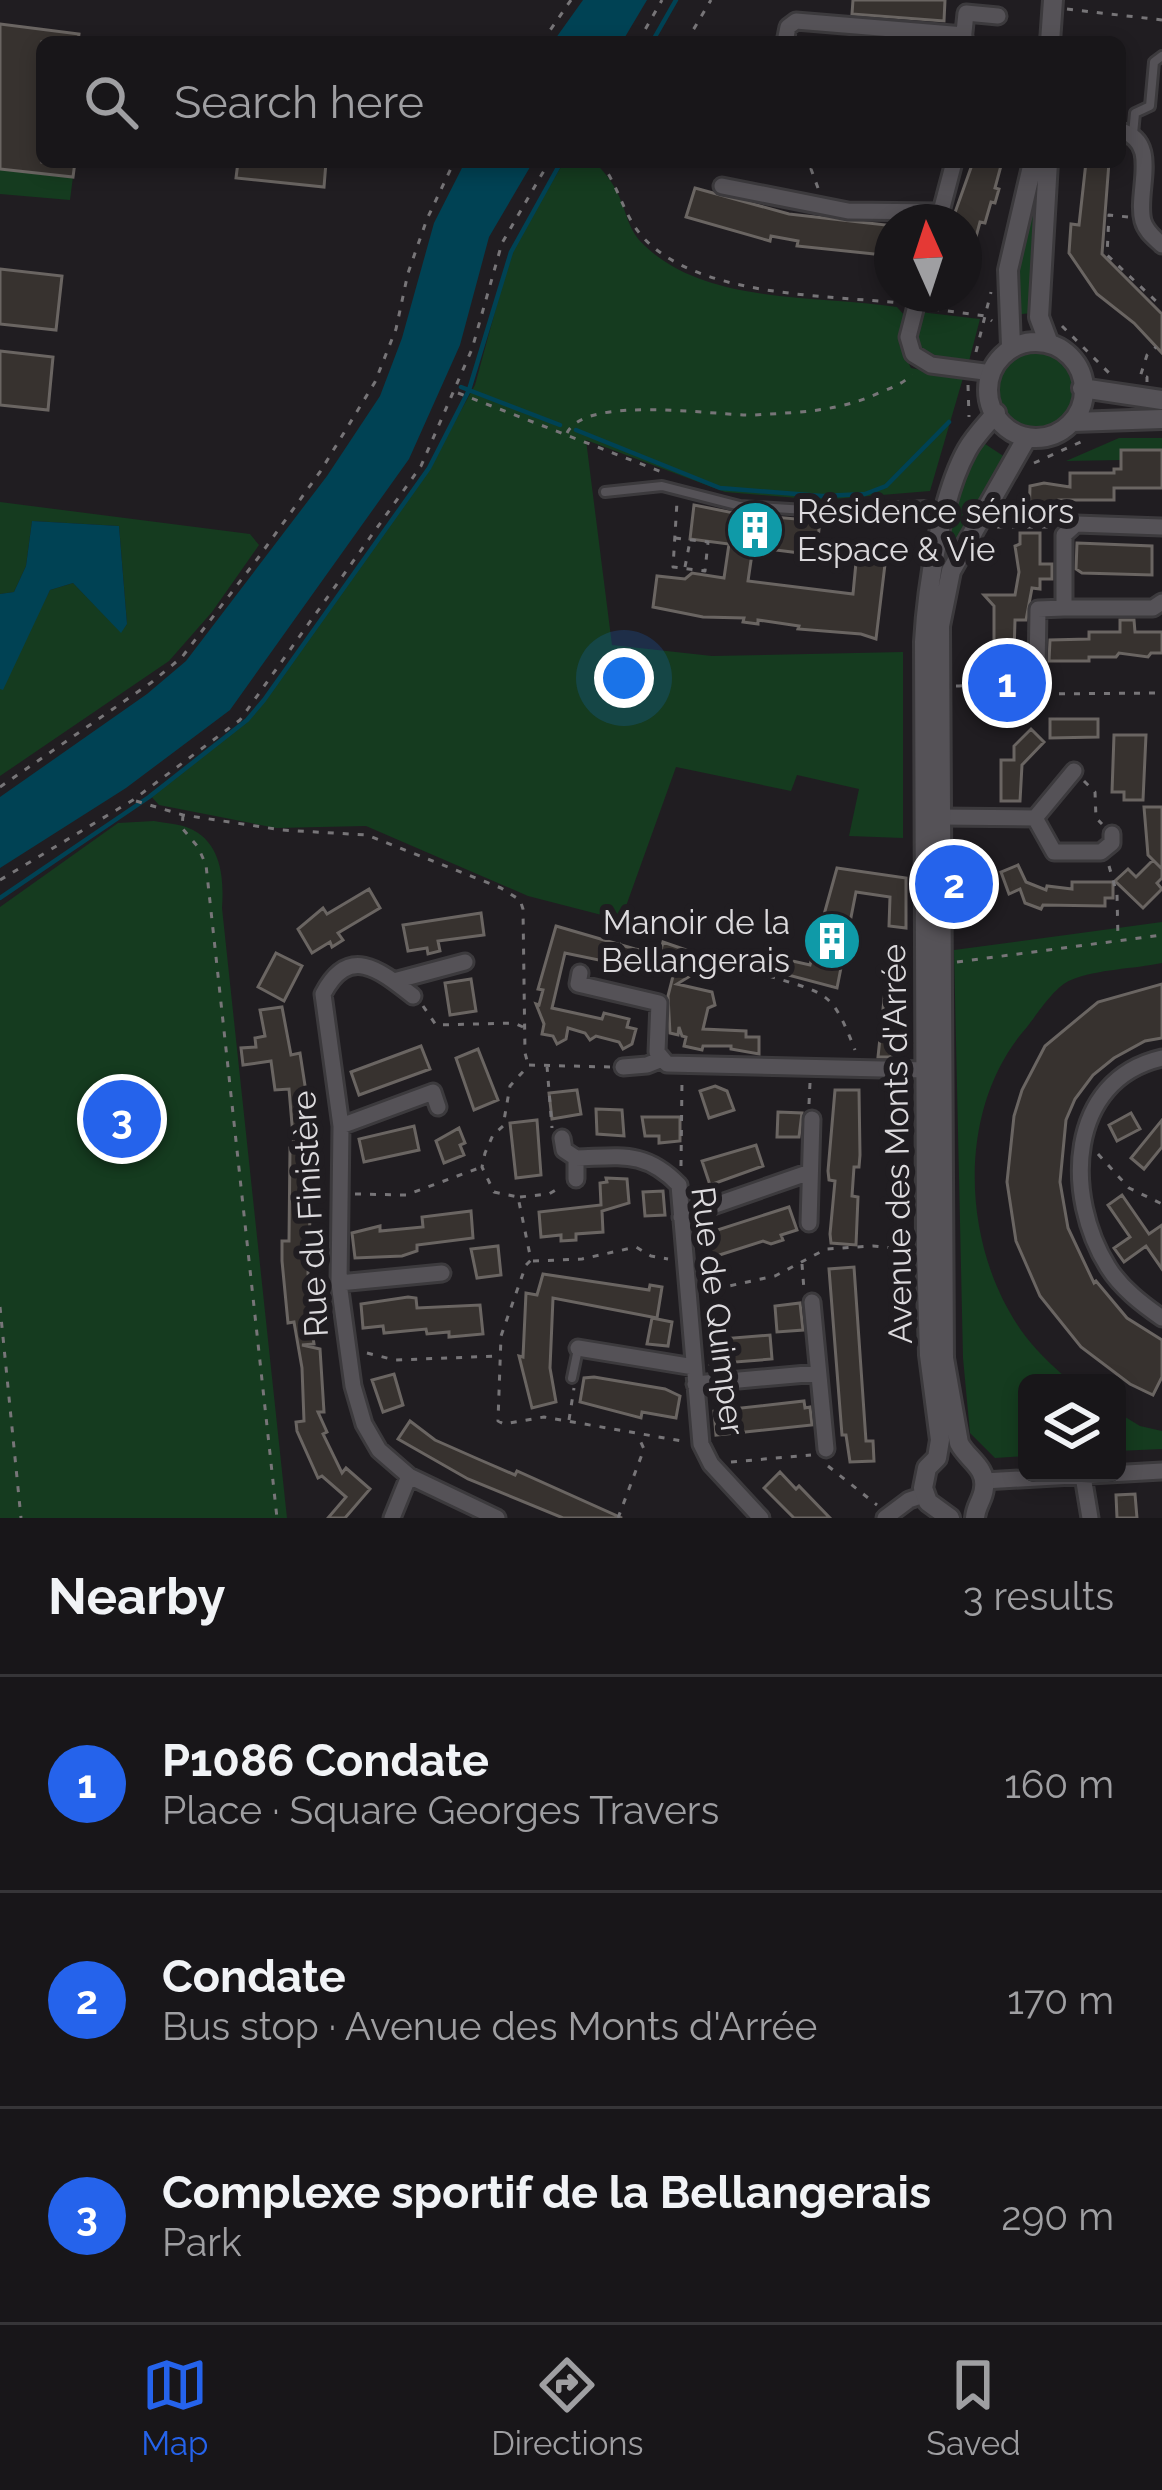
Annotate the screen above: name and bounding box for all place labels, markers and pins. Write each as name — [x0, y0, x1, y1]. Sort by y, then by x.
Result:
place label: Résidence séniors Espace & Vie — [797, 492, 1074, 569]
building icon: Résidence séniors Espace & Vie — [724, 499, 786, 561]
pin: 1 — [968, 638, 1046, 728]
pin: 2 — [915, 839, 993, 929]
place label: Manoir de la Bellangerais — [601, 903, 790, 980]
building icon: Manoir de la Bellangerais — [801, 910, 863, 972]
pin: 3 — [83, 1074, 161, 1164]

